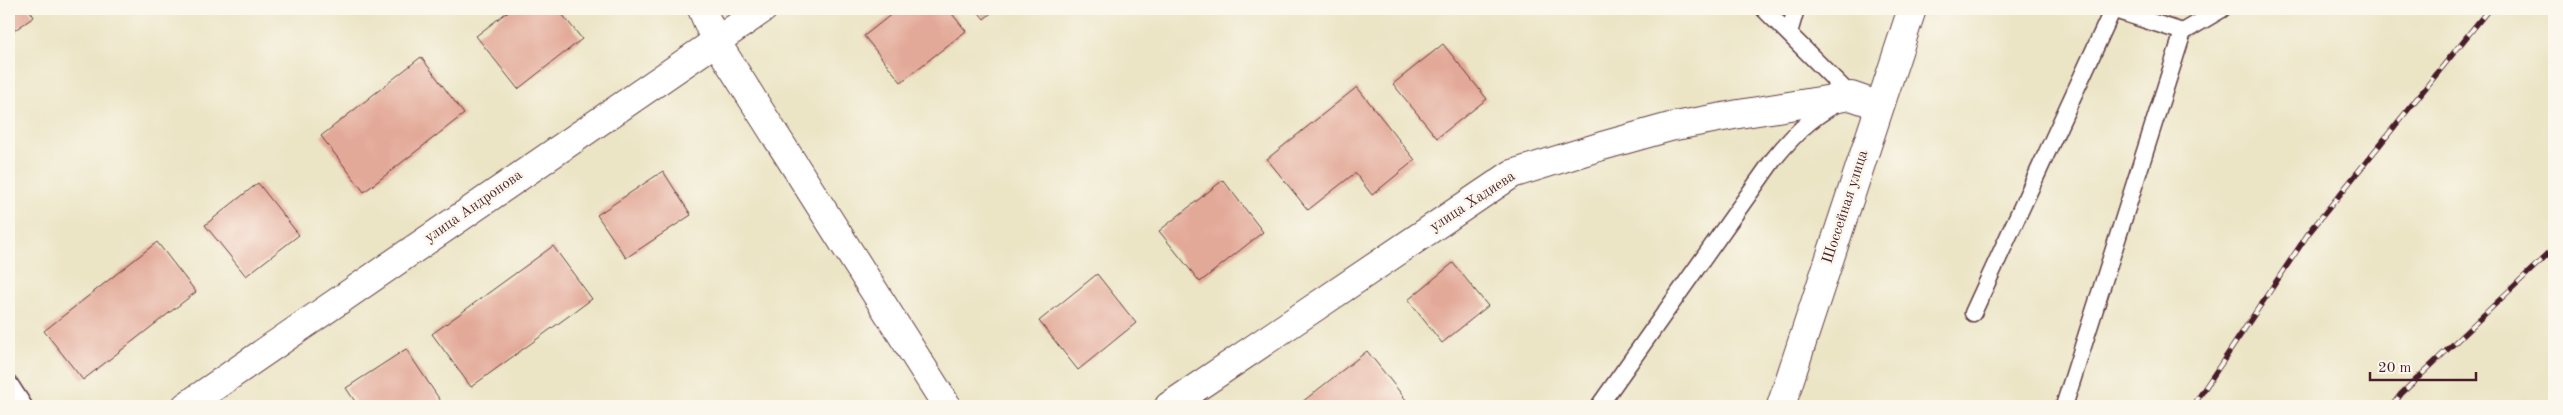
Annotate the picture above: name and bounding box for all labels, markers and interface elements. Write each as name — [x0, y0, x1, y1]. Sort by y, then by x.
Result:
street label: Шоссейная улица — [1821, 148, 1872, 265]
street label: улица Андронова — [423, 168, 526, 246]
street label: улица Хадиева — [1428, 169, 1519, 235]
scale bar — [2370, 350, 2477, 382]
text: 20 m — [2378, 361, 2412, 376]

